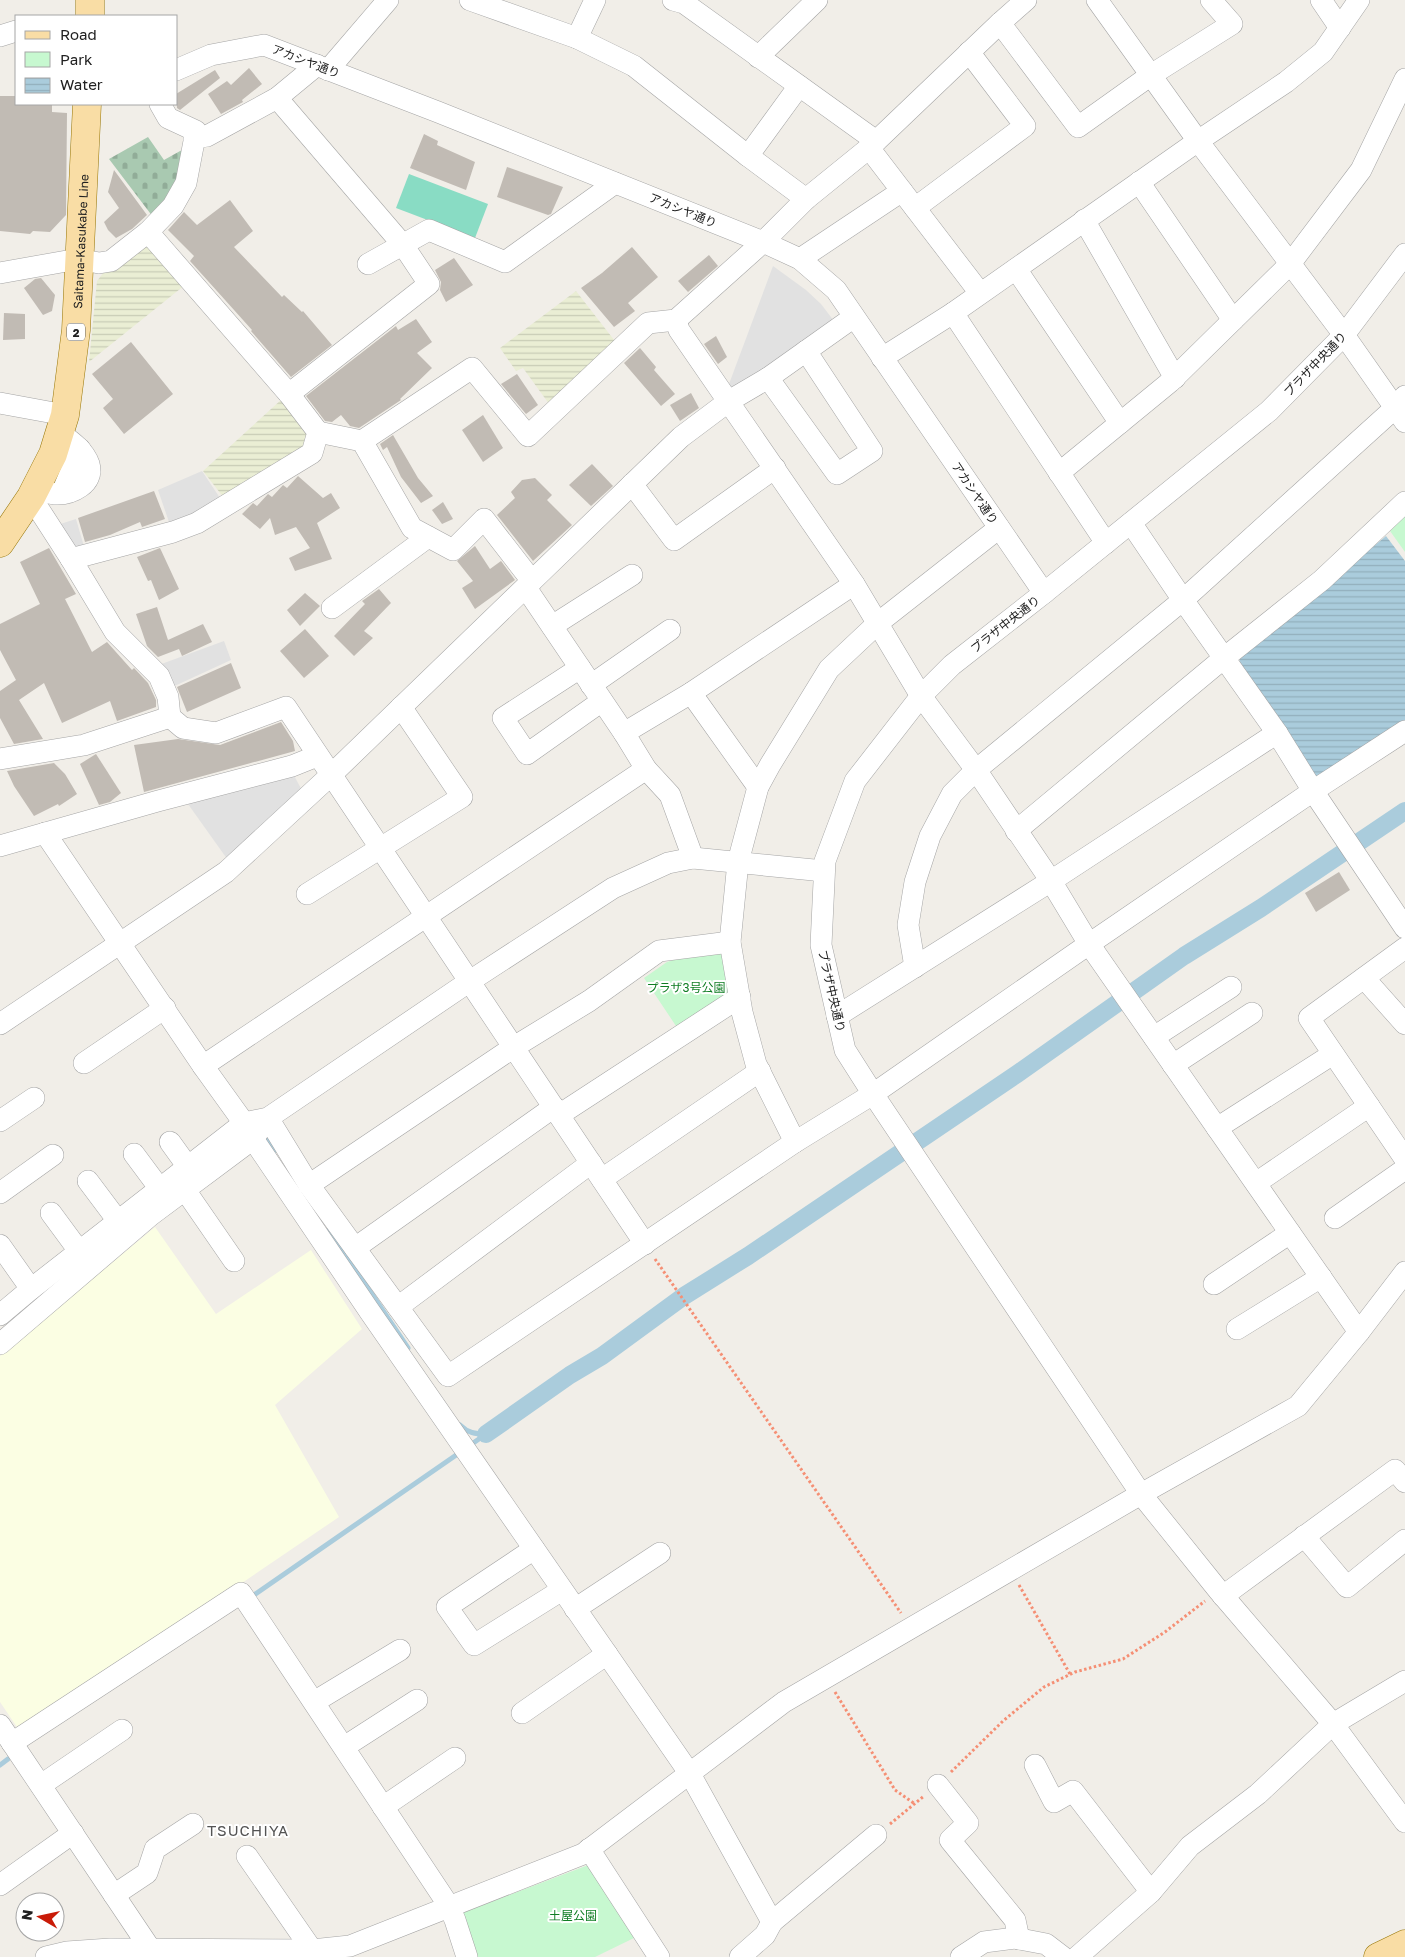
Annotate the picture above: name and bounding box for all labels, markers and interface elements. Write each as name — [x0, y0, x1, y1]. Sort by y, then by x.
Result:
legend — [15, 15, 178, 105]
text: Road — [60, 25, 97, 43]
street label: アカシヤ通り — [270, 41, 342, 81]
text: Park — [60, 50, 93, 68]
text: Water — [60, 75, 103, 93]
street label: Saitama-Kasukabe Line — [70, 174, 91, 309]
street label: アカシヤ通り — [647, 190, 719, 230]
road number: 2 — [67, 324, 85, 341]
street label: プラザ中央通り — [1280, 329, 1350, 399]
street label: アカシヤ通り — [949, 459, 1001, 527]
street label: プラザ中央通り — [967, 592, 1043, 656]
street label: プラザ中央通り — [815, 948, 849, 1034]
park label: プラザ3号公園 — [646, 980, 726, 995]
district label: TSUCHIYA — [207, 1821, 289, 1839]
north arrow — [15, 1892, 65, 1942]
text: N — [17, 1908, 36, 1921]
park label: 土屋公園 — [549, 1908, 597, 1923]

